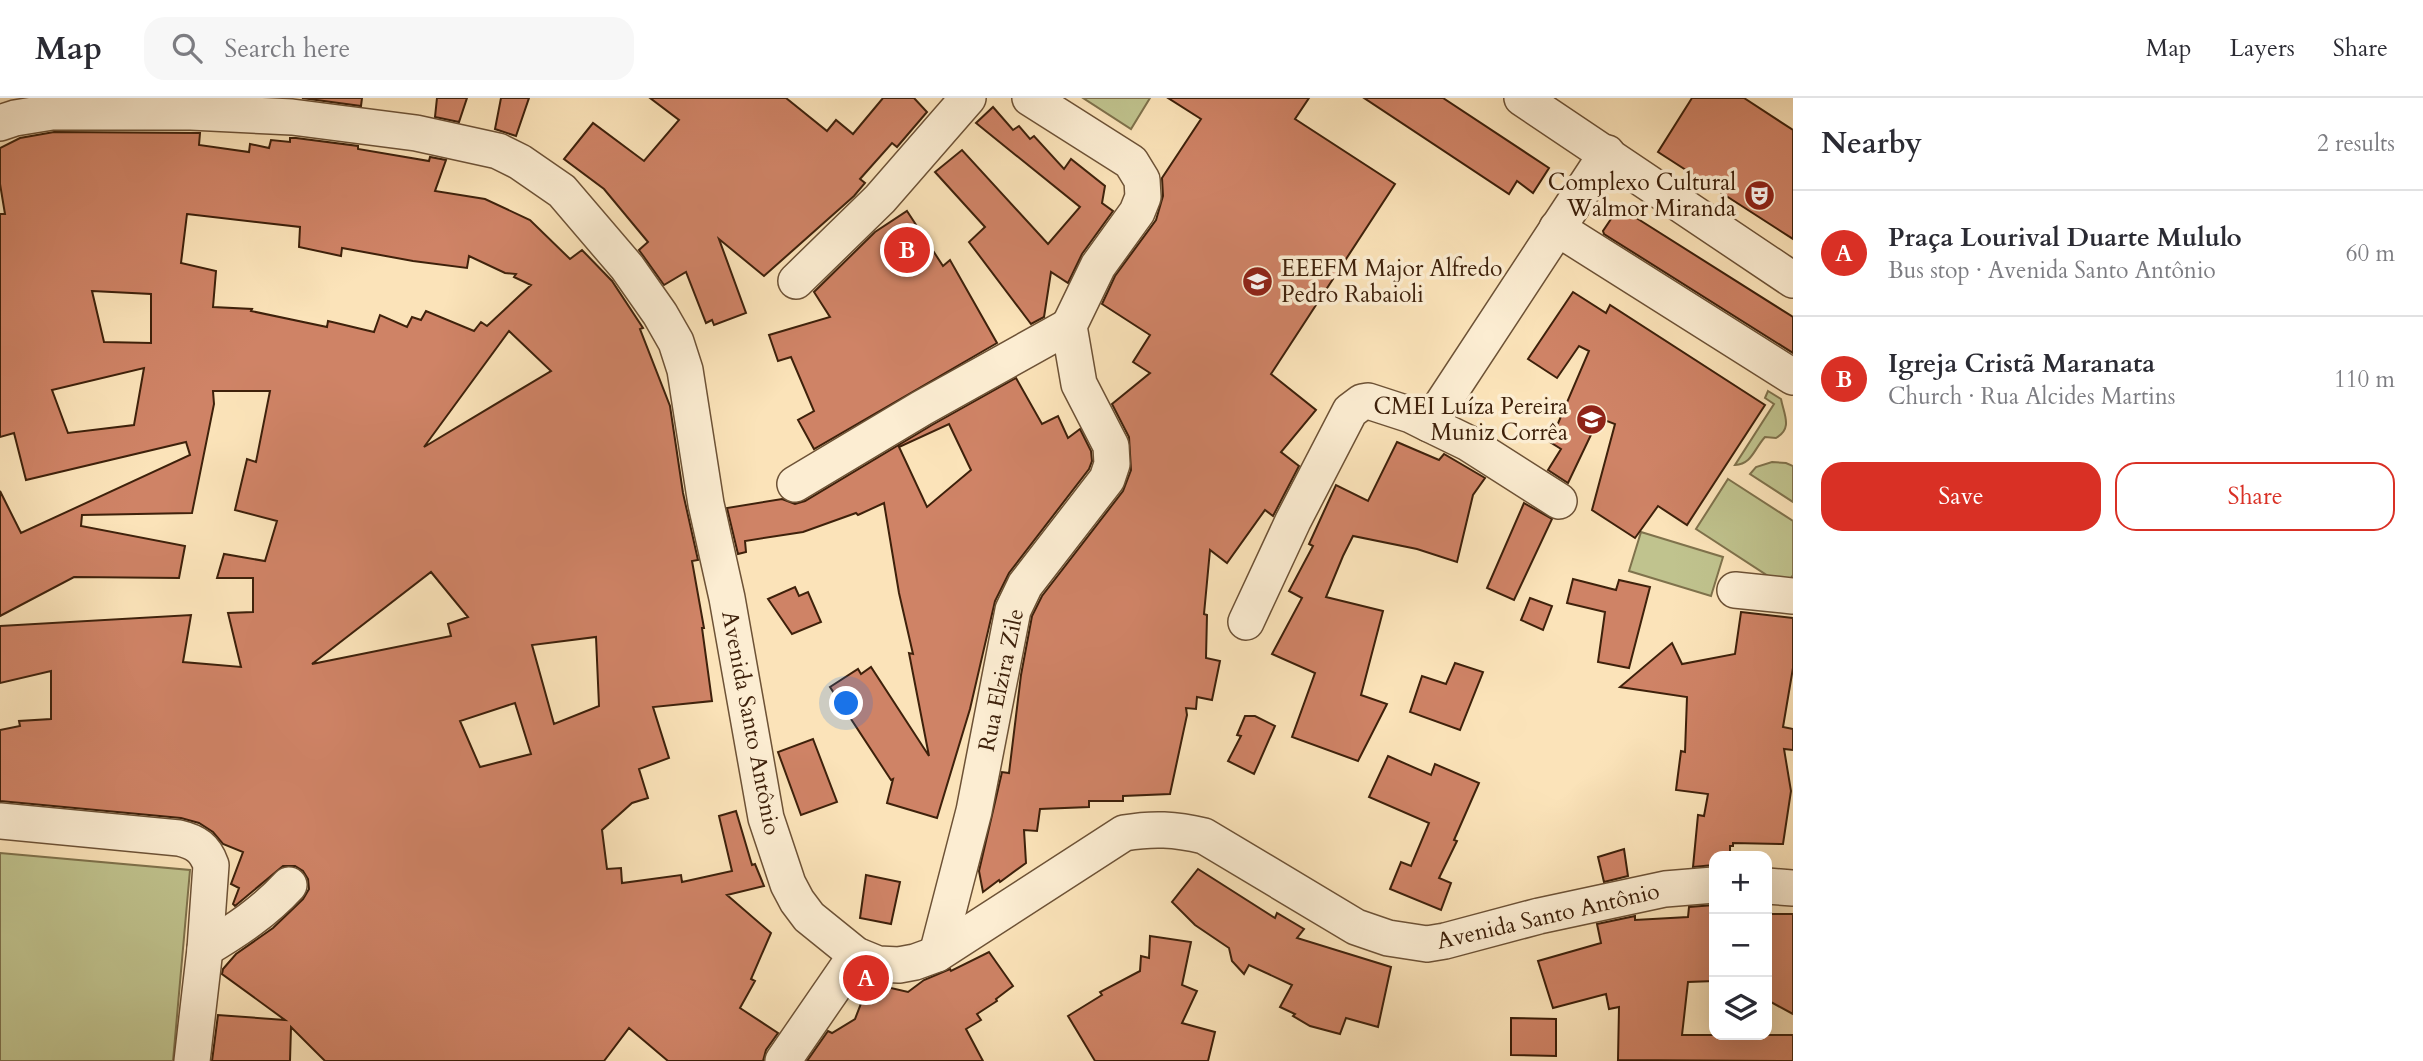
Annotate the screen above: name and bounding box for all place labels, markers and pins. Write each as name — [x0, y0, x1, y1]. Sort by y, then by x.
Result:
place label: Complexo Cultural Walmor Miranda — [1548, 167, 1736, 224]
theatre icon: Complexo Cultural Walmor Miranda — [1742, 178, 1776, 212]
pin: B — [884, 224, 930, 276]
place label: EEEFM Major Alfredo Pedro Rabaioli — [1281, 253, 1502, 310]
school or university icon: EEEFM Major Alfredo Pedro Rabaioli — [1241, 264, 1275, 298]
place label: CMEI Luíza Pereira Muniz Corrêa — [1373, 391, 1568, 448]
school or university icon: CMEI Luíza Pereira Muniz Corrêa — [1574, 402, 1608, 436]
pin: A — [843, 952, 889, 1004]

